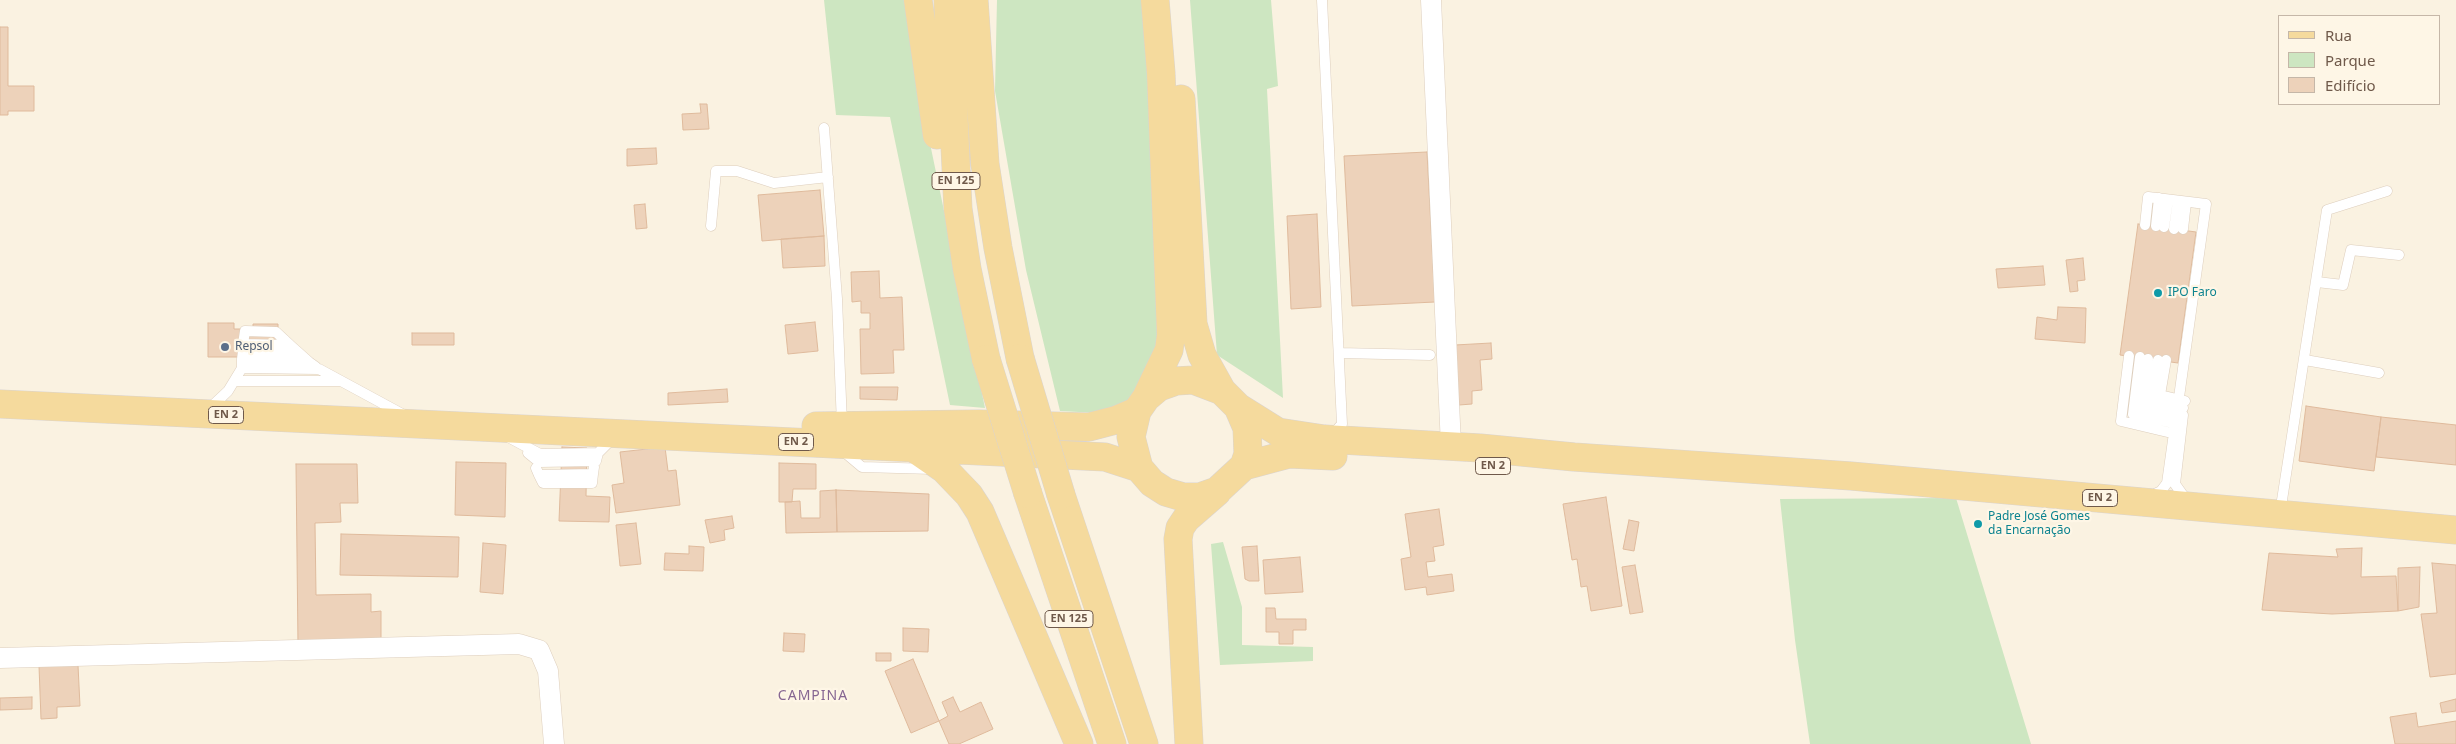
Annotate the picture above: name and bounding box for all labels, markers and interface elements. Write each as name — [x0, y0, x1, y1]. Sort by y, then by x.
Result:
legend — [2278, 15, 2441, 105]
text: Rua — [2325, 25, 2352, 45]
text: Parque — [2325, 50, 2375, 70]
text: Edifício — [2325, 75, 2376, 95]
road number: EN 125 — [932, 172, 980, 190]
place label: IPO Faro — [2168, 286, 2217, 300]
marker: IPO Faro — [2152, 287, 2164, 299]
place label: Repsol — [235, 340, 273, 354]
marker: Repsol — [219, 341, 231, 353]
road number: EN 2 — [208, 406, 244, 424]
road number: EN 2 — [778, 434, 814, 451]
road number: EN 2 — [1476, 458, 1510, 474]
road number: EN 2 — [2082, 489, 2118, 506]
place label: Padre José Gomes da Encarnação — [1988, 510, 2090, 538]
marker: Padre José Gomes da Encarnação — [1972, 518, 1984, 530]
road number: EN 125 — [1045, 610, 1093, 628]
district label: CAMPINA — [777, 688, 849, 704]

